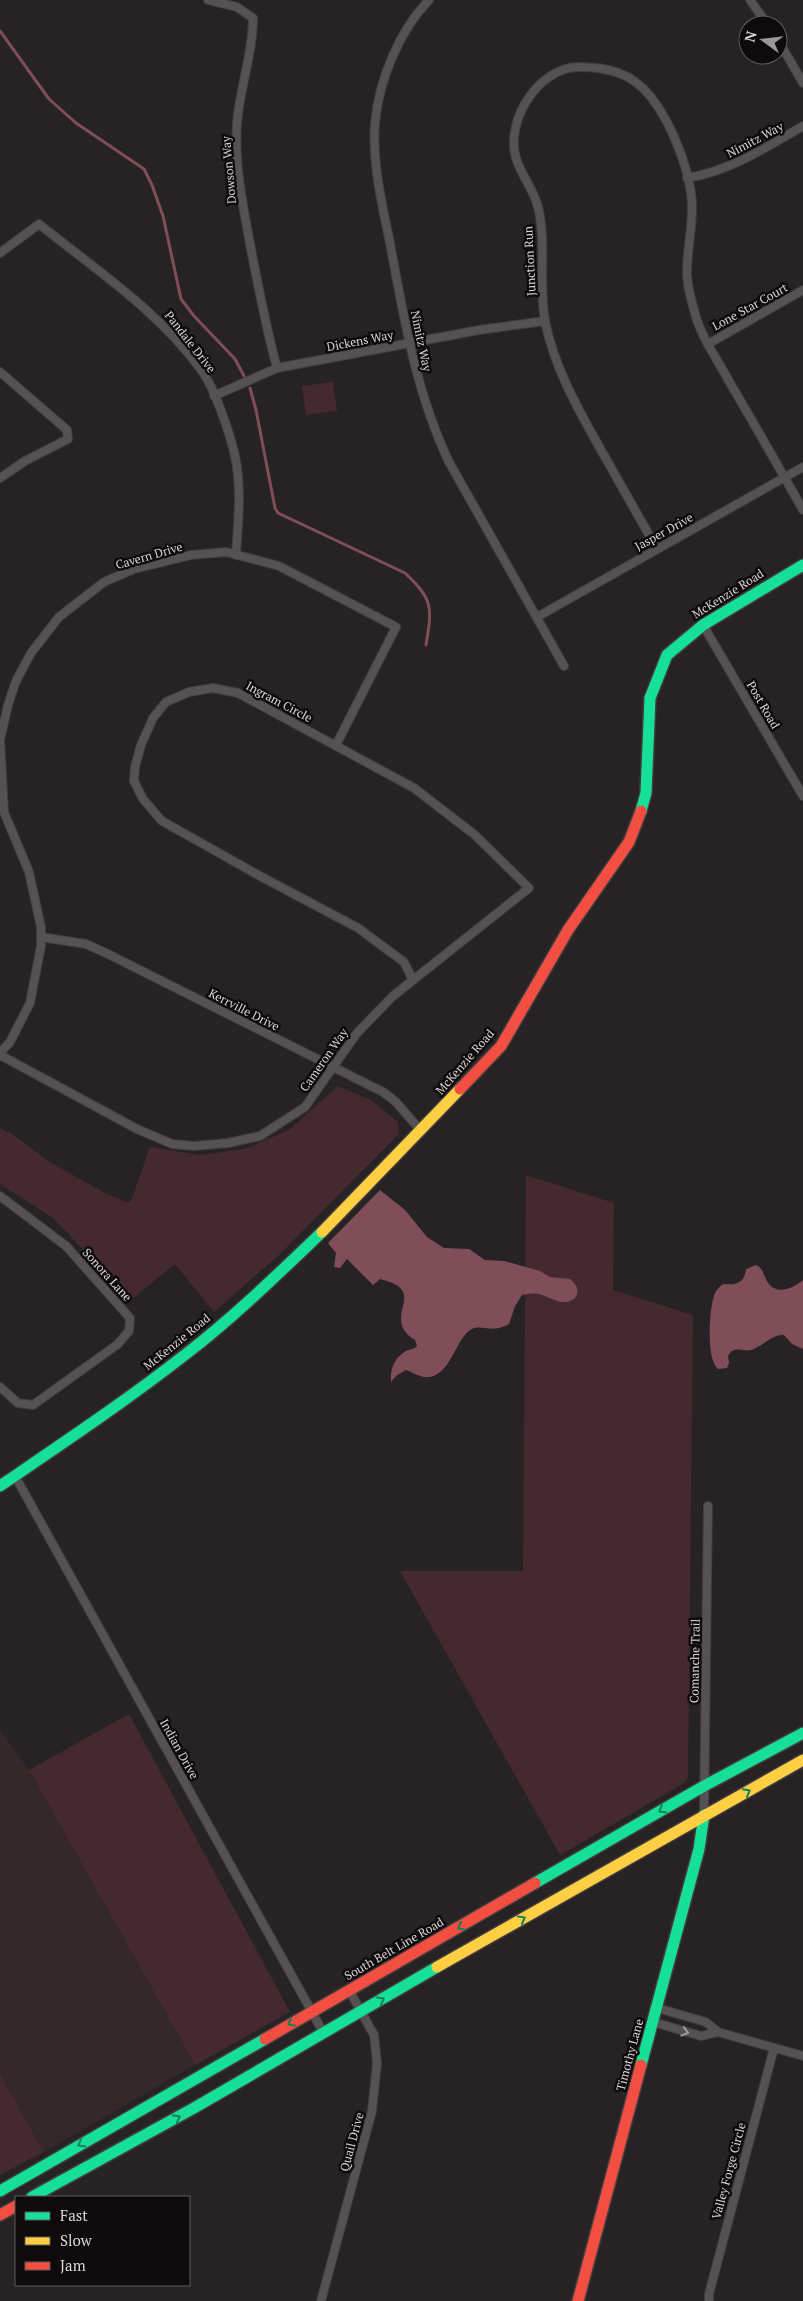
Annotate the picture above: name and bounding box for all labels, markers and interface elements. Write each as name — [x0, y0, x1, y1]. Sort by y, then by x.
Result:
north arrow — [738, 15, 788, 65]
text: N — [739, 29, 761, 44]
street label: Nimitz Way — [724, 118, 787, 161]
street label: Dowson Way — [218, 135, 239, 205]
street label: Junction Run — [520, 226, 539, 296]
street label: Lone Star Court — [709, 279, 791, 333]
street label: Pandale Drive — [162, 308, 219, 376]
street label: Nimitz Way — [408, 309, 435, 374]
street label: Dickens Way — [325, 327, 395, 354]
street label: Jasper Drive — [632, 509, 696, 554]
street label: Cavern Drive — [114, 539, 184, 572]
street label: McKenzie Road — [689, 565, 767, 622]
street label: Ingram Circle — [244, 678, 315, 725]
street label: Post Road — [744, 678, 783, 732]
street label: Kerrville Drive — [206, 985, 282, 1034]
street label: Cameron Way — [296, 1024, 351, 1094]
street label: McKenzie Road — [432, 1026, 497, 1097]
street label: Sonora Lane — [80, 1245, 135, 1304]
street label: McKenzie Road — [140, 1310, 213, 1373]
street label: Comanche Trail — [686, 1618, 703, 1703]
street label: Indian Drive — [157, 1716, 202, 1781]
one-way arrow — [741, 1788, 750, 1798]
one-way arrow — [658, 1804, 667, 1814]
street label: South Belt Line Road — [342, 1914, 446, 1983]
one-way arrow — [517, 1916, 526, 1926]
one-way arrow — [457, 1921, 466, 1931]
one-way arrow — [376, 1997, 385, 2007]
one-way arrow — [288, 2016, 297, 2026]
street label: Timothy Lane — [613, 2017, 646, 2093]
one-way arrow — [681, 2026, 689, 2036]
street label: Quail Drive — [336, 2111, 367, 2173]
one-way arrow — [172, 2114, 181, 2124]
street label: Valley Forge Circle — [708, 2121, 749, 2221]
one-way arrow — [77, 2138, 86, 2148]
legend — [15, 2196, 190, 2286]
text: Fast — [60, 2205, 88, 2225]
text: Slow — [60, 2230, 93, 2250]
text: Jam — [60, 2255, 86, 2275]

